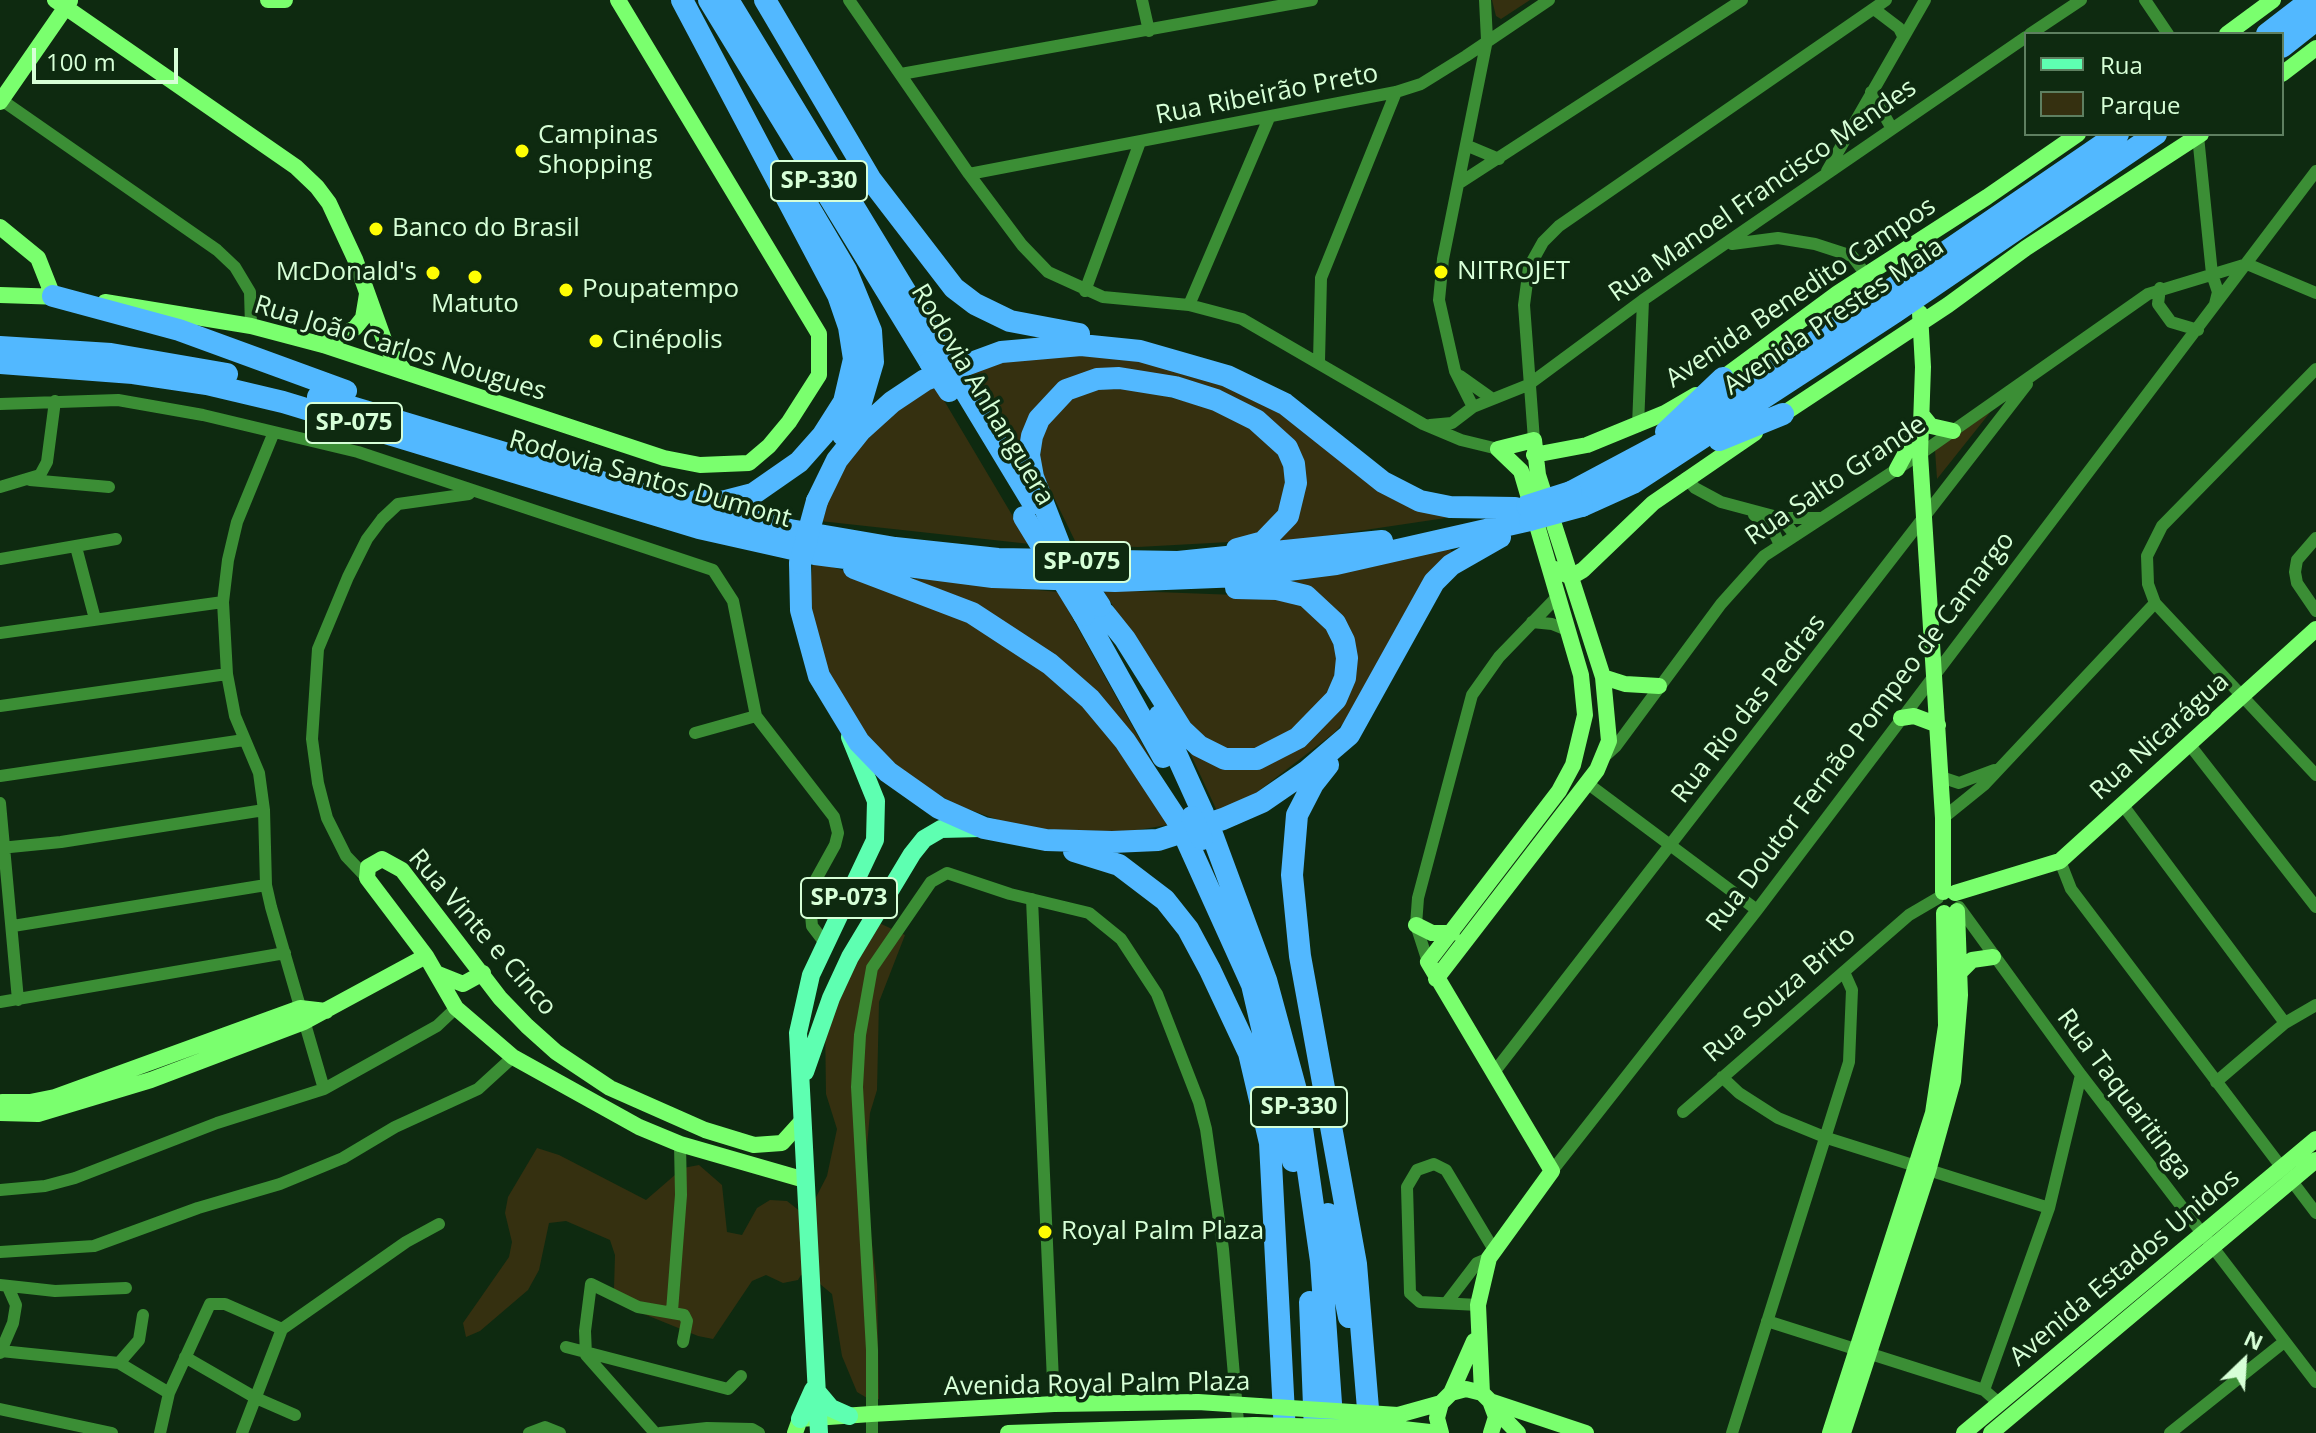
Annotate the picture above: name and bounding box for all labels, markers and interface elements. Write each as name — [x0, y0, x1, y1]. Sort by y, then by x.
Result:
scale bar — [36, 32, 182, 82]
legend — [2024, 32, 2284, 136]
text: 100 m — [46, 45, 116, 78]
text: Rua — [2100, 48, 2143, 81]
street label: Rua Ribeirão Preto — [1153, 58, 1381, 132]
street label: Rua Manoel Francisco Mendes — [1603, 73, 1923, 309]
text: Parque — [2100, 88, 2180, 121]
place label: Campinas Shopping — [538, 120, 658, 182]
marker: Campinas Shopping — [513, 142, 531, 160]
road number: SP-330 — [771, 161, 867, 201]
street label: Avenida Benedito Campos — [1660, 191, 1942, 395]
place label: Banco do Brasil — [392, 213, 580, 245]
marker: Banco do Brasil — [367, 220, 385, 238]
street label: Avenida Prestes Maia — [1718, 232, 1950, 402]
place label: NITROJET — [1457, 256, 1570, 288]
place label: McDonald's — [276, 257, 417, 289]
marker: NITROJET — [1432, 263, 1450, 281]
marker: McDonald's — [424, 264, 442, 282]
marker: Matuto — [466, 268, 484, 286]
place label: Poupatempo — [582, 274, 739, 306]
street label: Rodovia Anhanguera — [904, 279, 1060, 511]
marker: Poupatempo — [557, 281, 575, 299]
place label: Matuto — [431, 289, 519, 321]
street label: Rua João Carlos Nougues — [250, 290, 550, 408]
place label: Cinépolis — [612, 325, 723, 357]
marker: Cinépolis — [587, 332, 605, 350]
road number: SP-075 — [306, 403, 402, 443]
street label: Rua Salto Grande — [1740, 409, 1932, 553]
street label: Rodovia Santos Dumont — [505, 425, 795, 535]
street label: Rua Doutor Fernão Pompeo de Camargo — [1700, 526, 2022, 938]
road number: SP-075 — [1034, 542, 1130, 582]
street label: Rua Rio das Pedras — [1666, 608, 1832, 810]
street label: Rua Nicarágua — [2084, 667, 2236, 807]
street label: Rua Vinte e Cinco — [401, 843, 563, 1023]
road number: SP-073 — [801, 878, 897, 918]
street label: Rua Souza Brito — [1698, 920, 1862, 1070]
street label: Rua Taquaritinga — [2050, 1003, 2198, 1187]
road number: SP-330 — [1251, 1087, 1347, 1127]
street label: Avenida Estados Unidos — [2004, 1163, 2246, 1373]
place label: Royal Palm Plaza — [1061, 1216, 1264, 1248]
marker: Royal Palm Plaza — [1036, 1223, 1054, 1241]
north arrow — [2204, 1321, 2284, 1401]
text: N — [2240, 1322, 2269, 1357]
street label: Avenida Royal Palm Plaza — [943, 1367, 1251, 1403]

